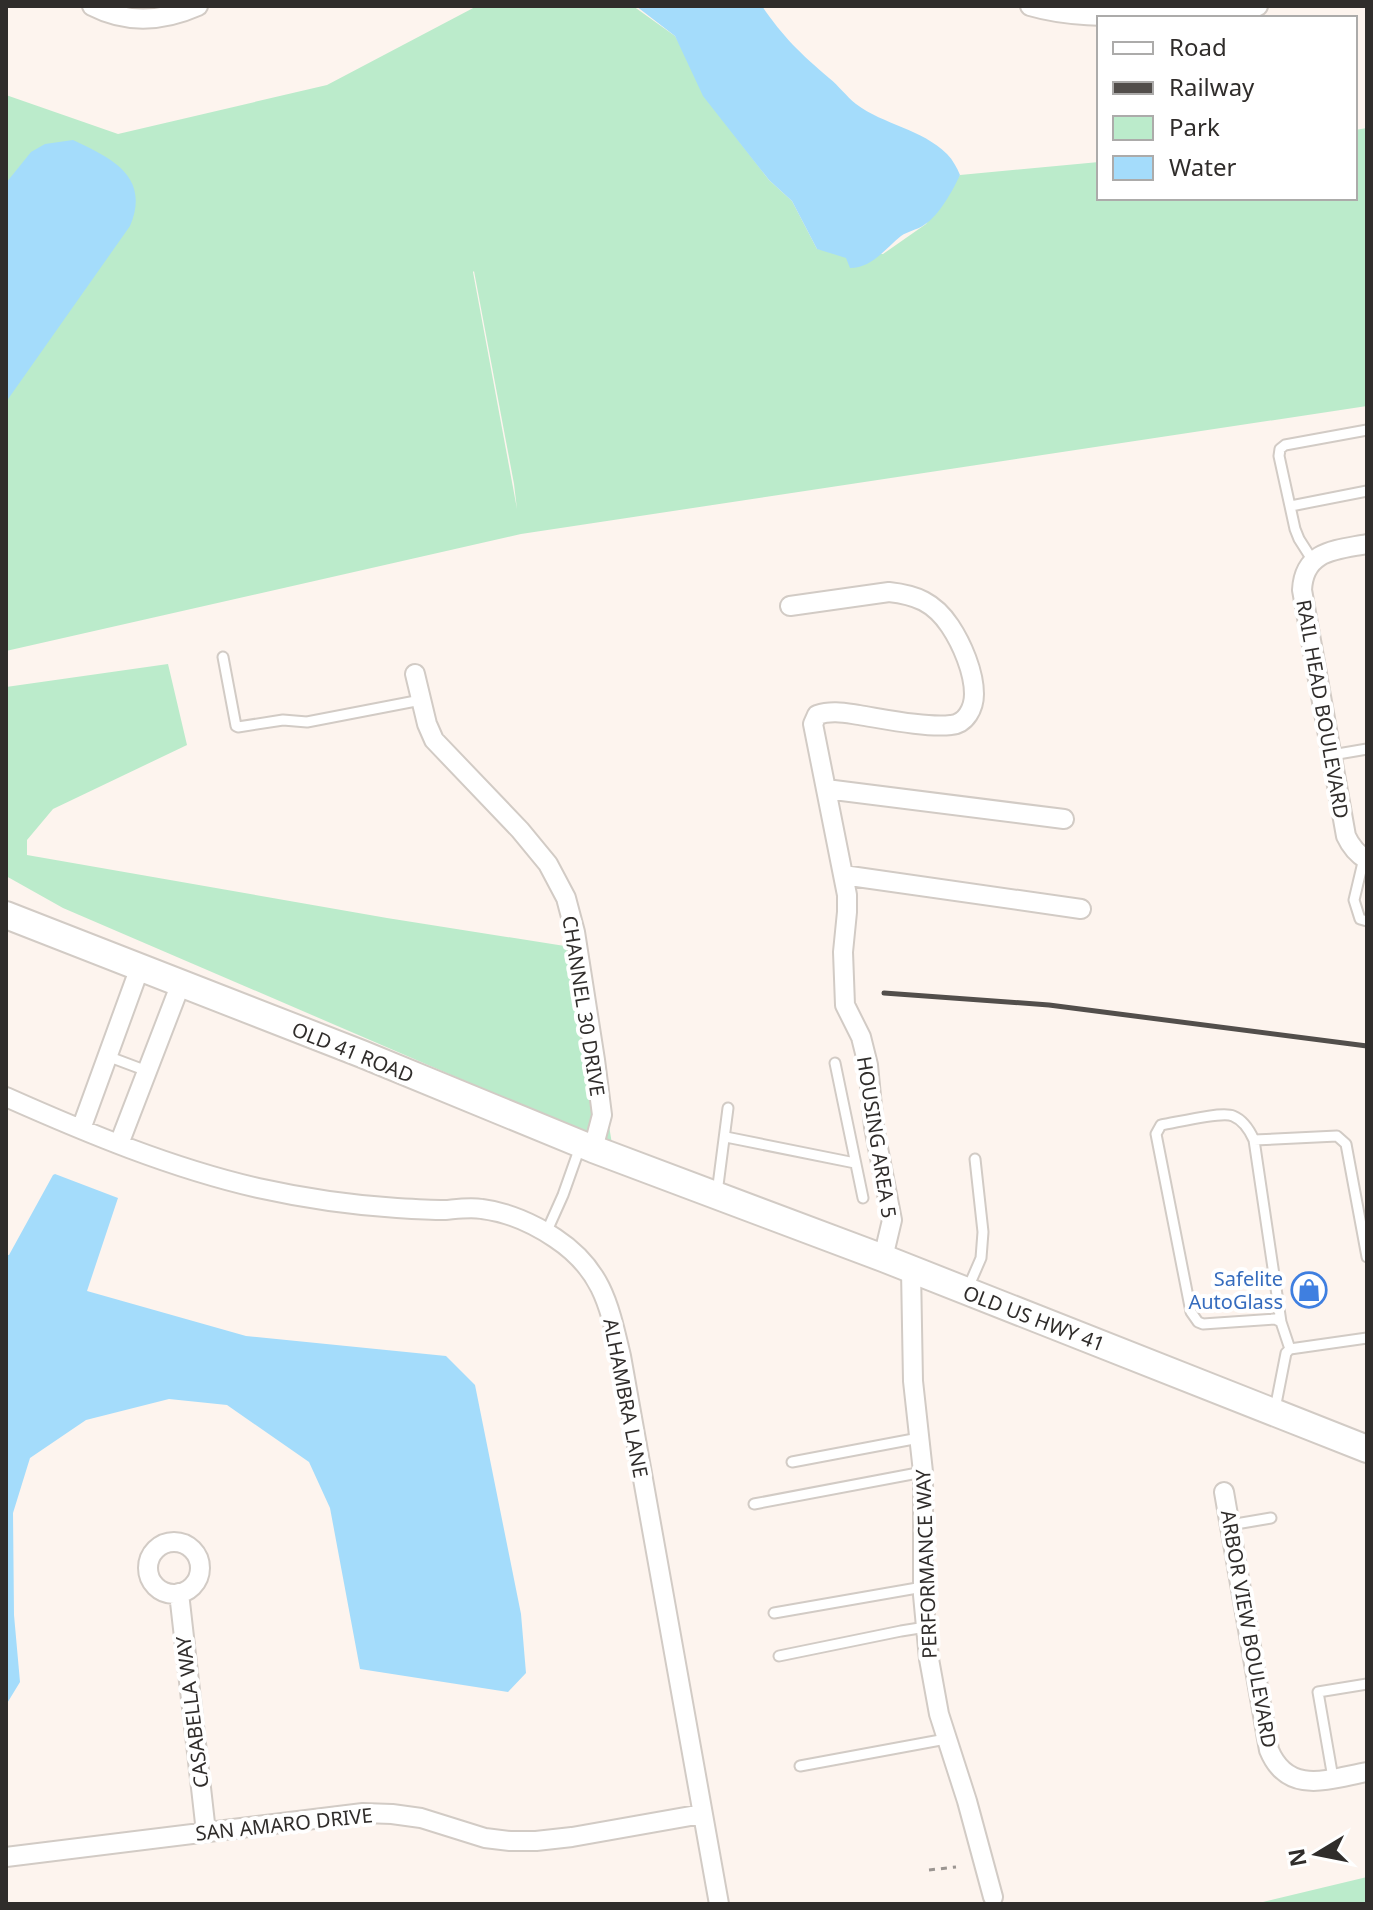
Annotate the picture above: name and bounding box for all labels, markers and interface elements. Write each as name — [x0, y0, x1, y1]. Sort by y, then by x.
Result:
legend — [1097, 16, 1357, 200]
text: Road — [1169, 30, 1227, 63]
text: Railway — [1169, 70, 1255, 103]
text: Park — [1169, 110, 1220, 143]
text: Water — [1169, 150, 1237, 183]
street label: RAIL HEAD BOULEVARD — [1290, 597, 1356, 821]
street label: CHANNEL 30 DRIVE — [556, 914, 612, 1098]
street label: OLD 41 ROAD — [288, 1015, 418, 1089]
street label: HOUSING AREA 5 — [851, 1054, 903, 1220]
place label: Safelite AutoGlass — [1188, 1265, 1283, 1315]
shop icon: Safelite AutoGlass — [1290, 1271, 1328, 1309]
street label: OLD US HWY 41 — [959, 1279, 1109, 1357]
street label: ALHAMBRA LANE — [597, 1316, 655, 1480]
street label: PERFORMANCE WAY — [909, 1468, 943, 1659]
street label: ARBOR VIEW BOULEVARD — [1215, 1508, 1283, 1750]
street label: CASABELLA WAY — [169, 1634, 215, 1790]
street label: SAN AMARO DRIVE — [194, 1801, 374, 1847]
north arrow — [1277, 1814, 1357, 1894]
text: N — [1280, 1846, 1313, 1869]

